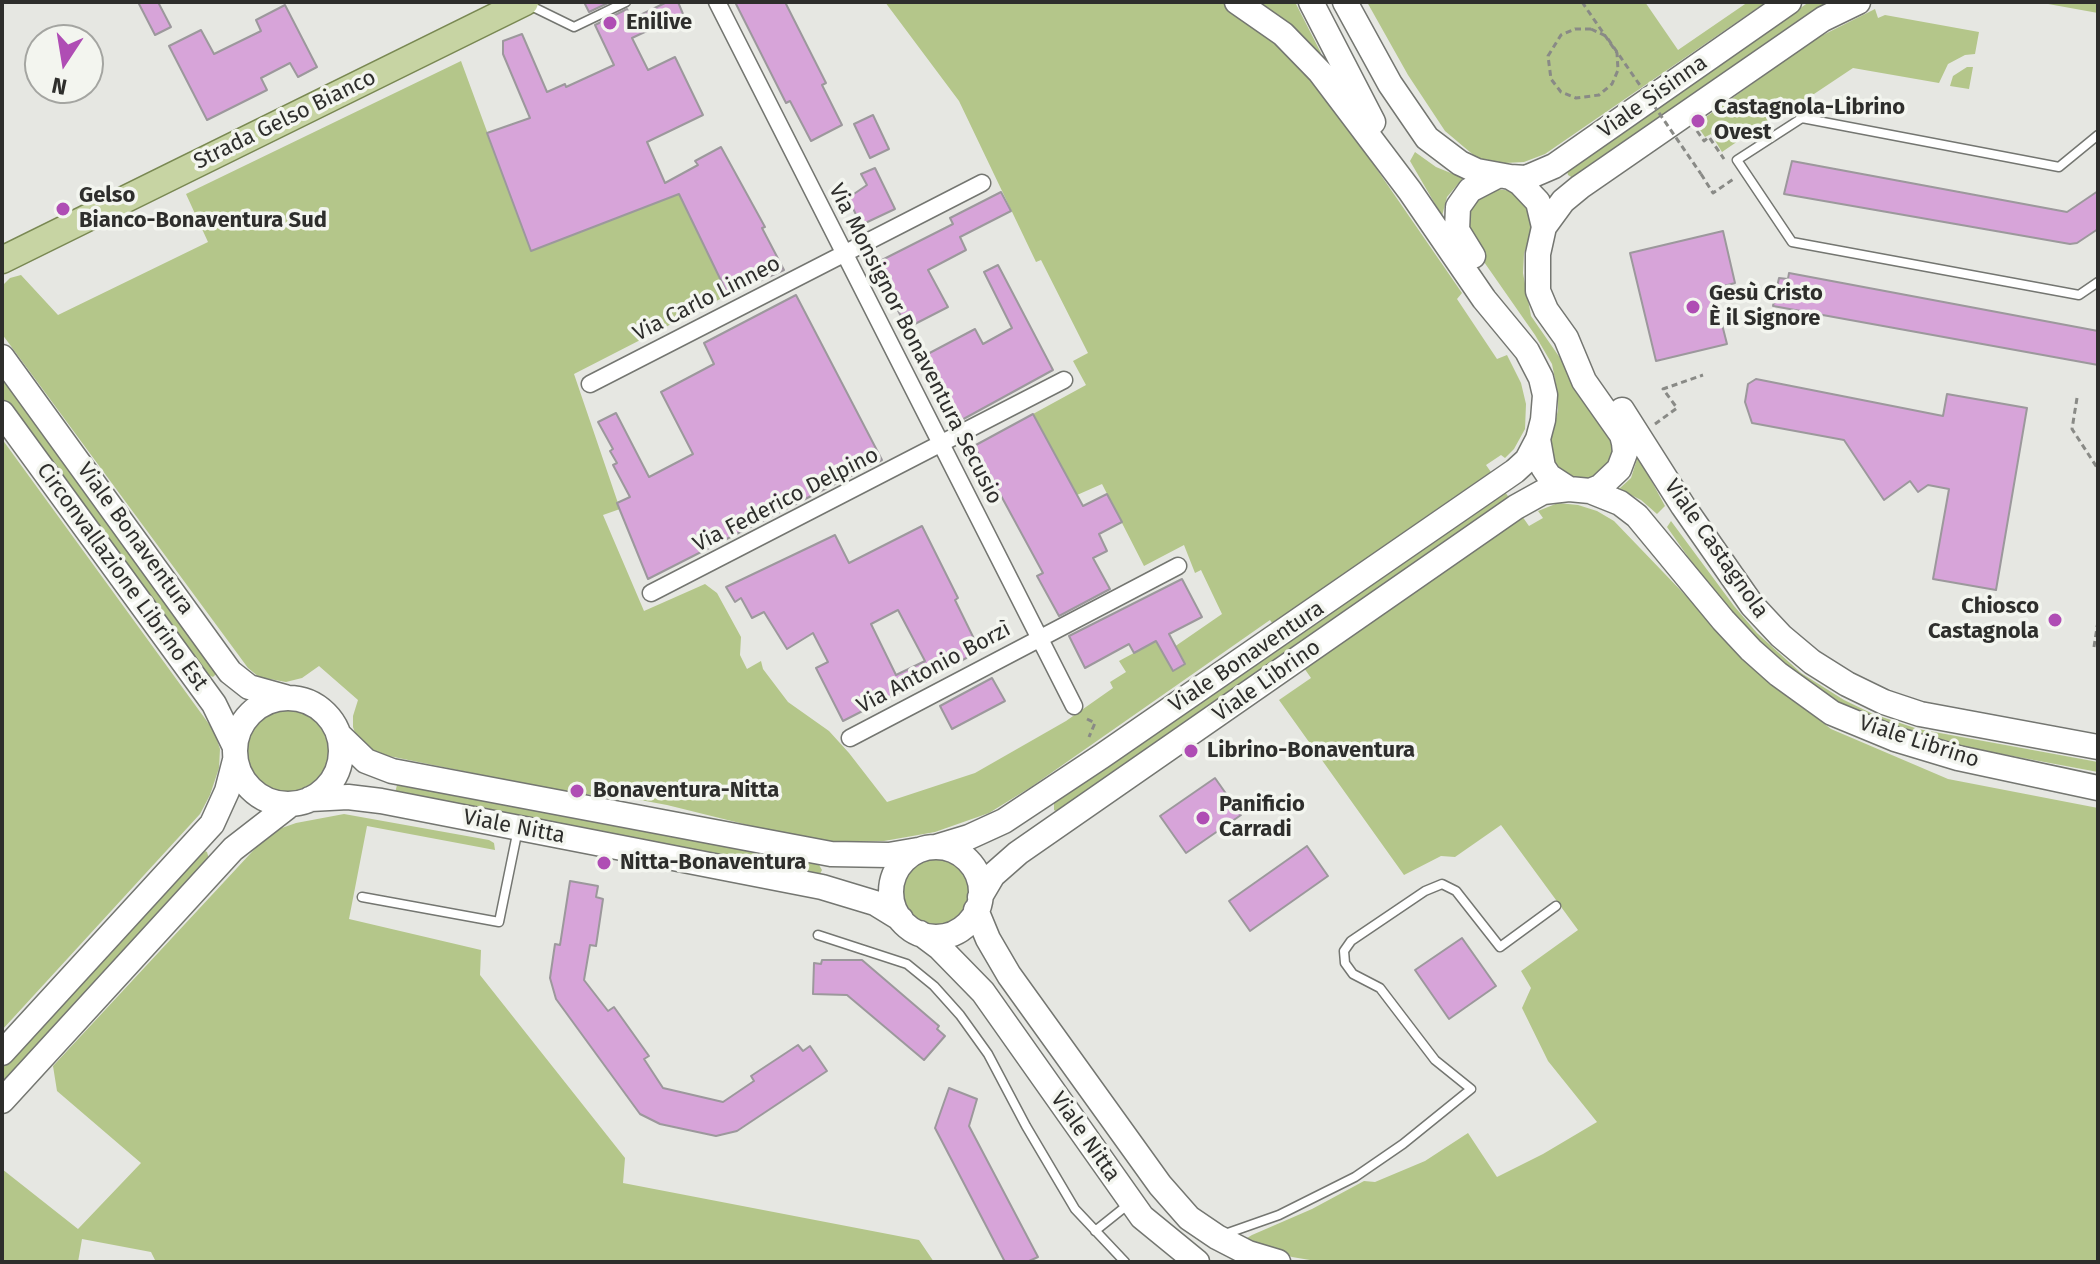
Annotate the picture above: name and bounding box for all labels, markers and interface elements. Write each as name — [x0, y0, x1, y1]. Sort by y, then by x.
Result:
place label: Enilive — [626, 10, 692, 36]
marker: Enilive — [601, 14, 619, 32]
north arrow — [24, 24, 104, 104]
street label: Viale Sisinna — [1594, 50, 1712, 144]
street label: Strada Gelso Bianco — [190, 64, 380, 176]
text: N — [49, 71, 69, 101]
place label: Castagnola-Librino Ovest — [1714, 95, 1905, 146]
marker: Castagnola-Librino Ovest — [1689, 112, 1707, 130]
street label: Via Monsignor Bonaventura Secusio — [822, 179, 1008, 509]
place label: Gelso Bianco-Bonaventura Sud — [79, 183, 327, 234]
marker: Gelso Bianco-Bonaventura Sud — [54, 200, 72, 218]
street label: Via Carlo Linneo — [629, 251, 785, 347]
place label: Gesù Cristo È il Signore — [1709, 281, 1823, 332]
marker: Gesù Cristo È il Signore — [1684, 298, 1702, 316]
street label: Via Federico Delpino — [689, 442, 883, 558]
street label: Circonvallazione Librino Est — [31, 458, 213, 696]
street label: Viale Bonaventura — [71, 458, 199, 620]
street label: Viale Castagnola — [1658, 474, 1774, 624]
place label: Chiosco Castagnola — [1928, 594, 2039, 646]
street label: Viale Bonaventura — [1165, 595, 1329, 719]
marker: Chiosco Castagnola — [2046, 611, 2064, 629]
street label: Via Antonio Borzì — [853, 616, 1015, 720]
street label: Viale Librino — [1208, 634, 1326, 728]
street label: Viale Librino — [1855, 710, 1983, 774]
place label: Librino-Bonaventura — [1207, 738, 1415, 764]
marker: Librino-Bonaventura — [1182, 742, 1200, 760]
place label: Bonaventura-Nitta — [593, 778, 779, 804]
marker: Bonaventura-Nitta — [568, 782, 586, 800]
place label: Panificio Carradi — [1219, 792, 1305, 844]
street label: Viale Nitta — [461, 804, 567, 850]
marker: Panificio Carradi — [1194, 809, 1212, 827]
place label: Nitta-Bonaventura — [620, 850, 806, 876]
marker: Nitta-Bonaventura — [595, 854, 613, 872]
street label: Viale Nitta — [1045, 1087, 1125, 1187]

